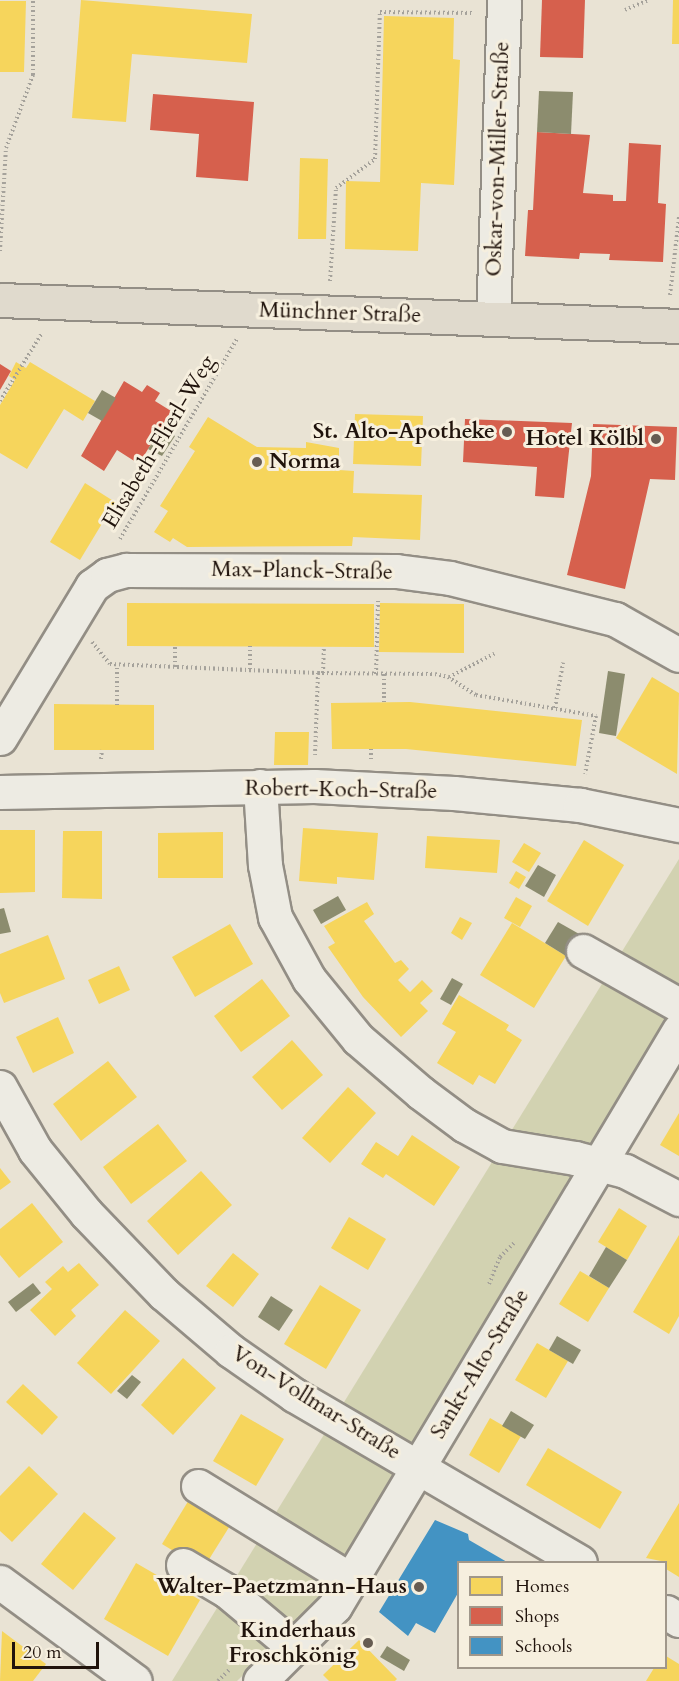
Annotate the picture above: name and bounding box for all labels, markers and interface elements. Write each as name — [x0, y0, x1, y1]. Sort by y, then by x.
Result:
street label: Oskar-von-Miller-Straße — [481, 41, 515, 277]
street label: Münchner Straße — [258, 297, 422, 329]
street label: Elisabeth-Flierl-Weg — [97, 351, 221, 533]
place label: St. Alto-Apotheke — [313, 419, 495, 445]
marker: St. Alto-Apotheke — [500, 425, 514, 439]
place label: Hotel Kölbl — [526, 426, 644, 452]
marker: Hotel Kölbl — [649, 432, 663, 446]
place label: Norma — [269, 449, 341, 475]
marker: Norma — [250, 455, 264, 469]
street label: Max-Planck-Straße — [211, 556, 393, 586]
street label: Robert-Koch-Straße — [245, 775, 437, 805]
street label: Sankt-Alto-Straße — [425, 1284, 535, 1444]
street label: Von-Vollmar-Straße — [227, 1340, 405, 1466]
legend — [457, 1561, 667, 1669]
place label: Walter-Paetzmann-Haus — [156, 1574, 407, 1600]
text: Homes — [515, 1574, 569, 1599]
marker: Walter-Paetzmann-Haus — [412, 1580, 426, 1594]
text: Shops — [515, 1604, 559, 1629]
place label: Kinderhaus Froschkönig — [229, 1617, 356, 1669]
scale bar — [15, 1630, 102, 1668]
text: Schools — [515, 1634, 572, 1659]
marker: Kinderhaus Froschkönig — [361, 1636, 375, 1650]
text: 20 m — [23, 1640, 62, 1665]

